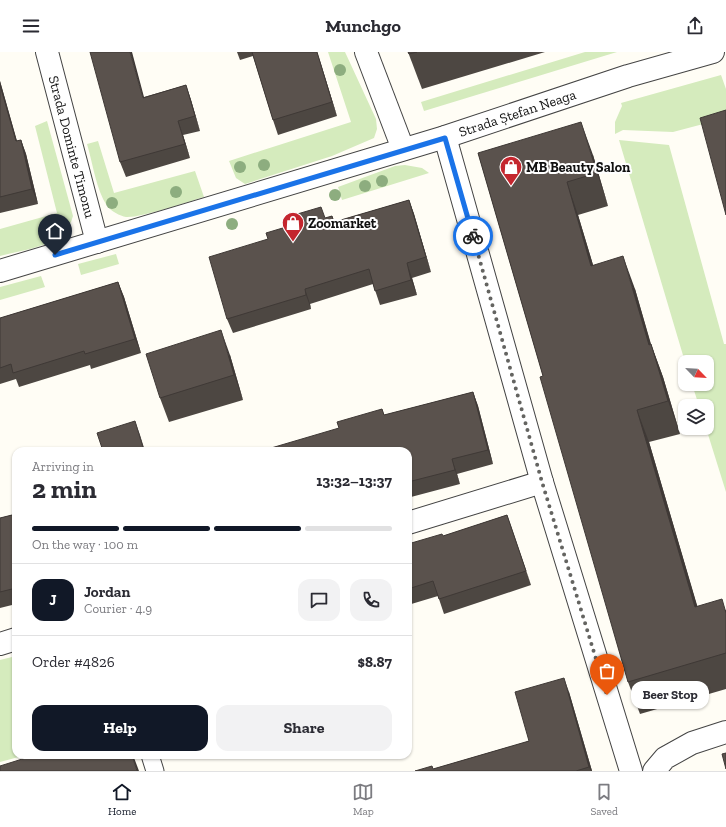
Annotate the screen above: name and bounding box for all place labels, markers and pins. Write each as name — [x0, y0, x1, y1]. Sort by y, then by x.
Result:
shop icon: MB Beauty Salon — [498, 154, 524, 187]
place label: MB Beauty Salon — [526, 159, 631, 176]
shop icon: Zoomarket — [280, 210, 306, 243]
pin — [38, 214, 72, 255]
place label: Zoomarket — [308, 215, 377, 232]
pin — [590, 654, 624, 695]
callout: Beer Stop — [631, 681, 709, 709]

